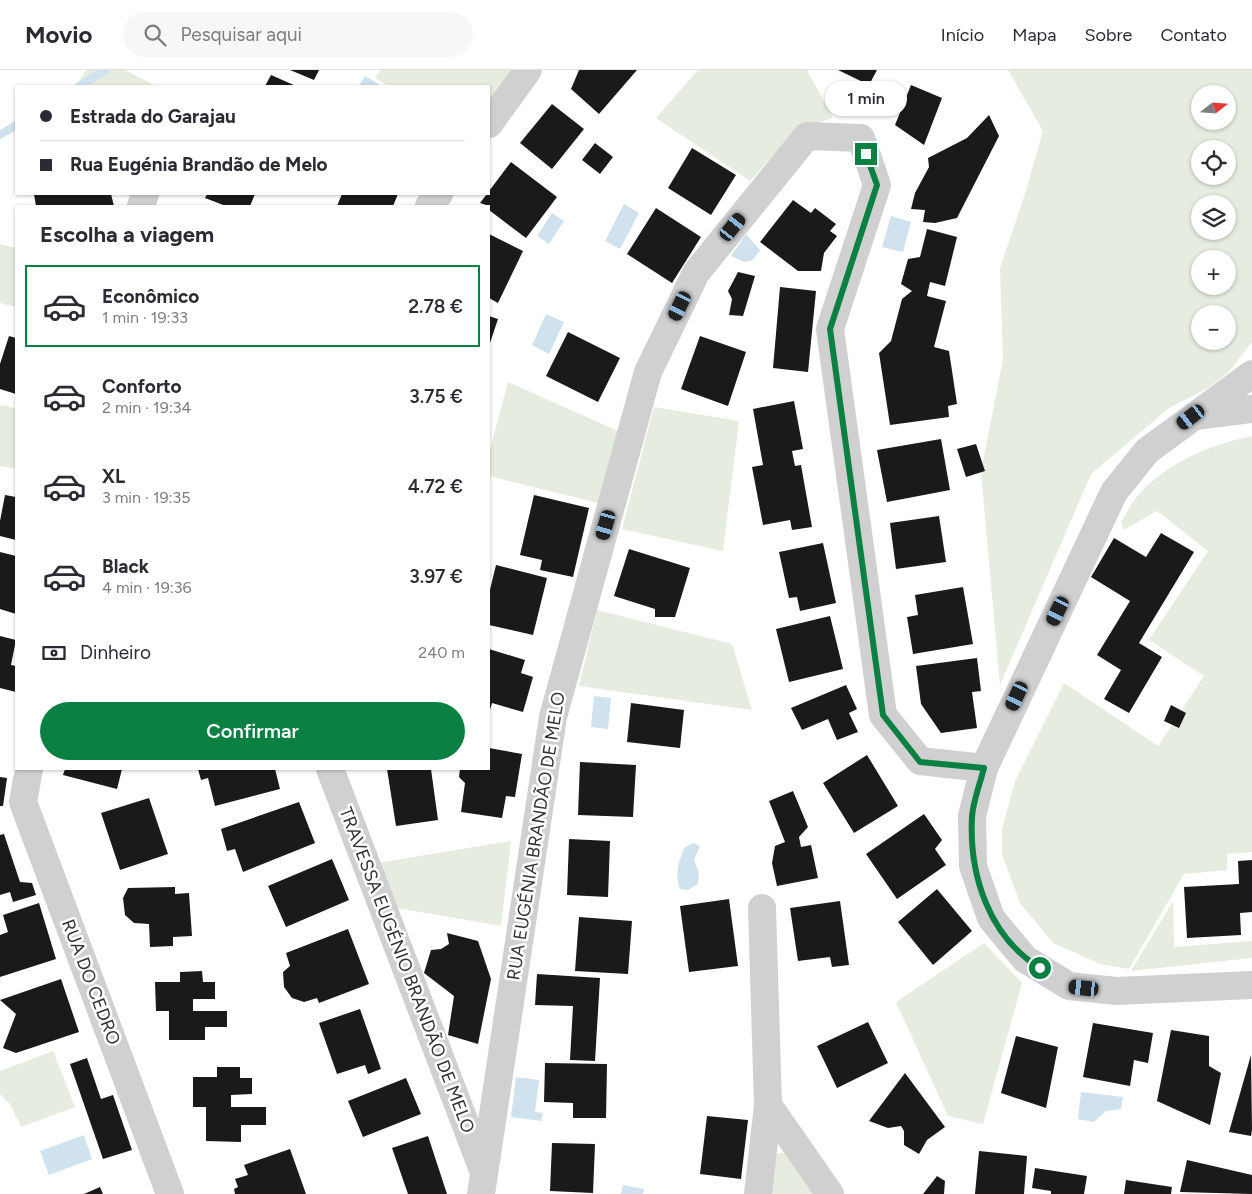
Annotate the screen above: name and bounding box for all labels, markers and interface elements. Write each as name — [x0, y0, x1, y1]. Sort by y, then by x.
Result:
search box — [123, 12, 473, 57]
text: Movio — [25, 20, 93, 49]
icon: search — [141, 21, 169, 49]
text: Pesquisar aqui — [181, 23, 302, 46]
text: Início — [941, 24, 984, 46]
text: Mapa — [1012, 24, 1056, 46]
text: Sobre — [1084, 24, 1132, 46]
text: Contato — [1160, 24, 1227, 46]
callout: 1 min — [825, 82, 907, 116]
north arrow — [1191, 85, 1236, 130]
map controls — [1191, 85, 1236, 350]
text: 1 min — [847, 89, 885, 108]
text: Estrada do Garajau — [70, 105, 236, 128]
button: locate — [1191, 140, 1236, 185]
route end — [855, 143, 877, 165]
text: Rua Eugénia Brandão de Melo — [70, 153, 328, 176]
button: layers — [1191, 195, 1236, 240]
car — [717, 211, 748, 243]
text: Escolha a viagem — [40, 221, 214, 248]
button: + — [1191, 250, 1236, 295]
icon: car — [42, 284, 87, 329]
text: Econômico — [102, 285, 199, 308]
car — [666, 289, 693, 323]
text: 2.78 € — [408, 295, 463, 318]
button: − — [1191, 305, 1236, 350]
text: 1 min · 19:33 — [102, 308, 188, 327]
icon: car — [42, 374, 87, 419]
text: Conforto — [102, 375, 182, 398]
text: 3.75 € — [409, 385, 463, 408]
text: 2 min · 19:34 — [102, 398, 191, 417]
car — [1174, 402, 1207, 432]
icon: car — [42, 464, 87, 509]
text: XL — [102, 465, 125, 488]
text: 4.72 € — [408, 475, 463, 498]
text: 3 min · 19:35 — [102, 488, 191, 507]
car — [594, 509, 617, 541]
icon: car — [42, 554, 87, 599]
text: Black — [102, 555, 149, 578]
text: 3.97 € — [409, 565, 463, 588]
text: 4 min · 19:36 — [102, 578, 192, 597]
car — [1044, 594, 1071, 628]
icon: cash — [40, 639, 68, 667]
text: Dinheiro — [80, 641, 151, 664]
text: 240 m — [418, 643, 465, 662]
car — [1003, 679, 1030, 713]
street label: RUA EUGÉNIA BRANDÃO DE MELO — [502, 690, 570, 982]
button: Confirmar — [40, 702, 465, 760]
street label: TRAVESSA EUGÉNIO BRANDÃO DE MELO — [335, 804, 479, 1136]
street label: RUA DO CEDRO — [57, 916, 125, 1048]
route start — [1029, 957, 1051, 979]
car — [1068, 979, 1099, 997]

